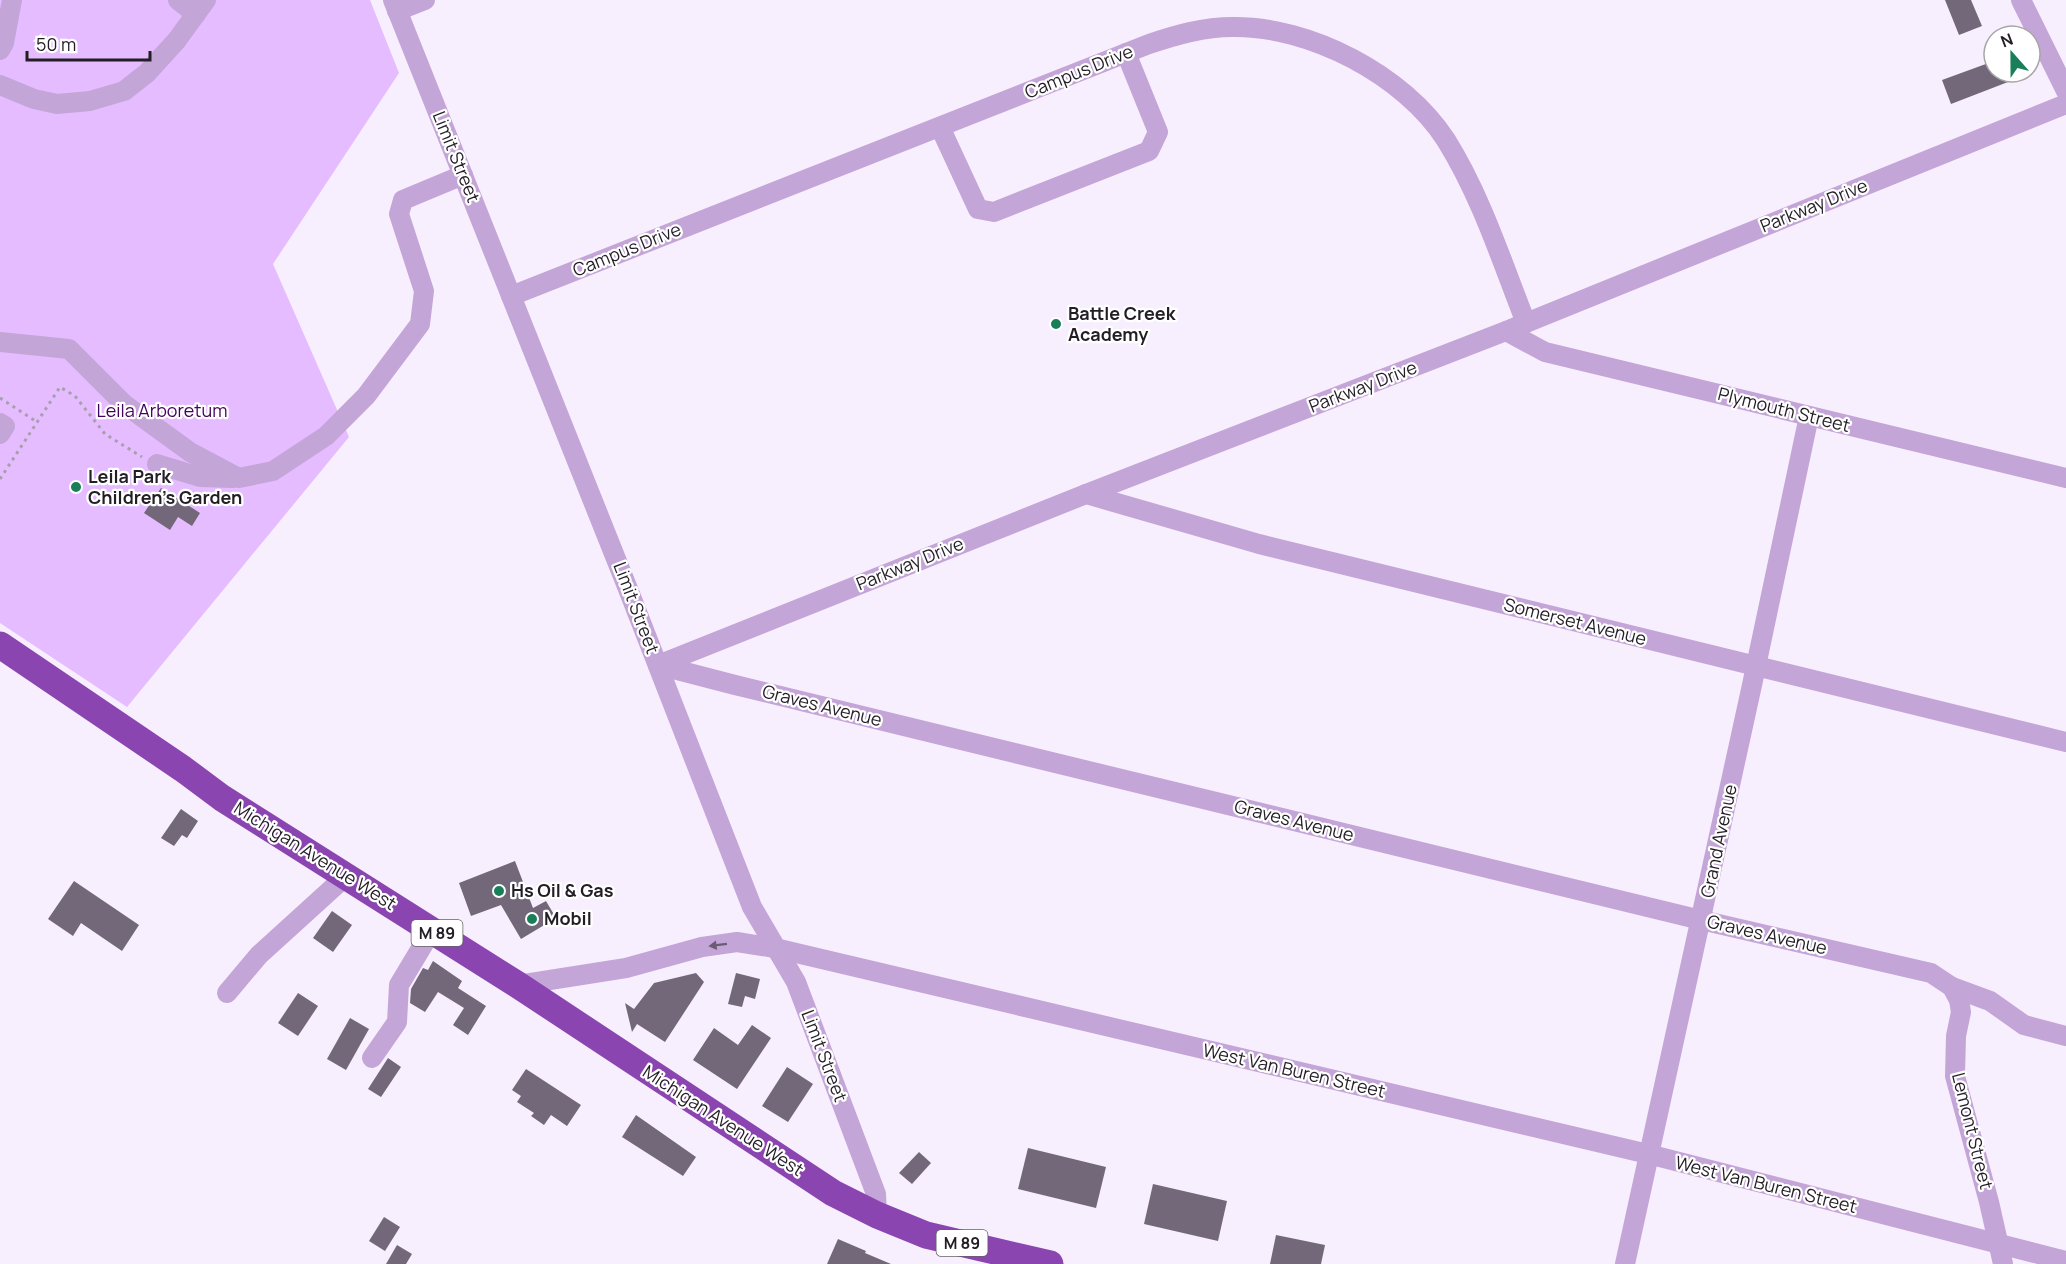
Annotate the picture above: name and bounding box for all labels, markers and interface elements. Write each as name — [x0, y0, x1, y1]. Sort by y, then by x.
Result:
scale bar — [27, 24, 150, 62]
north arrow — [1982, 24, 2042, 84]
text: N — [1997, 28, 2016, 52]
text: 50 m — [36, 32, 76, 56]
street label: Campus Drive — [1021, 38, 1136, 104]
street label: Limit Street — [428, 107, 486, 206]
street label: Parkway Drive — [1756, 173, 1871, 238]
street label: Campus Drive — [569, 216, 684, 282]
place label: Battle Creek Academy — [1068, 301, 1177, 346]
marker: Battle Creek Academy — [1049, 317, 1063, 331]
street label: Parkway Drive — [1305, 354, 1420, 418]
street label: Plymouth Street — [1716, 381, 1853, 437]
park label: Leila Arboretum — [97, 398, 227, 422]
place label: Leila Park Children's Garden — [88, 464, 242, 509]
marker: Leila Park Children's Garden — [69, 480, 83, 494]
street label: Parkway Drive — [852, 531, 967, 596]
street label: Limit Street — [608, 558, 665, 657]
street label: Somerset Avenue — [1501, 592, 1649, 650]
street label: Graves Avenue — [760, 679, 885, 731]
street label: Grand Avenue — [1694, 782, 1742, 900]
street label: Graves Avenue — [1232, 794, 1357, 846]
street label: Michigan Avenue West — [230, 795, 401, 915]
place label: Hs Oil & Gas — [511, 878, 614, 902]
marker: Hs Oil & Gas — [492, 884, 506, 898]
place label: Mobil — [544, 906, 592, 930]
street label: Graves Avenue — [1705, 909, 1830, 959]
marker: Mobil — [525, 912, 539, 926]
road number: M 89 — [412, 920, 462, 946]
one-way arrow — [708, 940, 727, 949]
street label: Limit Street — [796, 1006, 853, 1105]
street label: West Van Buren Street — [1201, 1037, 1388, 1103]
street label: Michigan Avenue West — [638, 1059, 809, 1181]
street label: Lemont Street — [1947, 1070, 1999, 1192]
street label: West Van Buren Street — [1673, 1150, 1860, 1218]
road number: M 89 — [936, 1230, 988, 1256]

